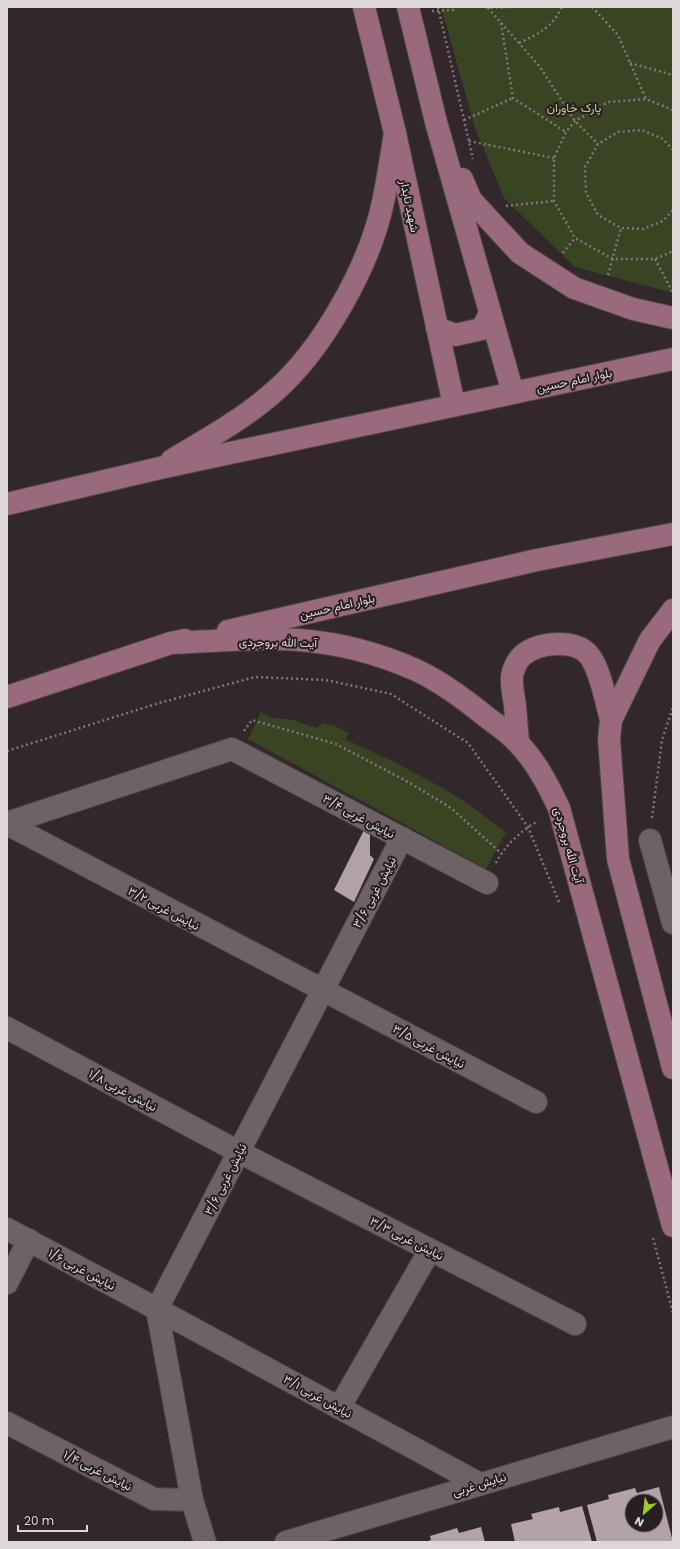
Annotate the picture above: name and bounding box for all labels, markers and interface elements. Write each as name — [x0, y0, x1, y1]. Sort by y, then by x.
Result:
park label: پارک خاوران — [547, 99, 601, 116]
street label: شهید تابدار — [396, 177, 424, 234]
street label: بلوار امام حسین — [535, 364, 613, 396]
street label: بلوار امام حسین — [298, 589, 376, 623]
street label: آیت الله بروجردی — [239, 633, 319, 651]
street label: نیایش غربی ۳/۴ — [320, 790, 398, 842]
street label: آیت الله بروجردی — [550, 805, 588, 886]
street label: نیایش غربی ۳/۶ — [348, 853, 400, 931]
street label: نیایش غربی ۳/۲ — [125, 882, 203, 934]
street label: نیایش غربی ۳/۵ — [390, 1020, 468, 1072]
street label: نیایش غربی ۱/۸ — [86, 1065, 160, 1115]
street label: نیایش غربی ۳/۶ — [200, 1140, 250, 1218]
street label: نیایش غربی ۳/۳ — [367, 1212, 447, 1264]
street label: نیایش غربی ۱/۶ — [45, 1244, 119, 1294]
street label: نیایش غربی ۳/۱ — [281, 1370, 355, 1422]
street label: نیایش غربی ۱/۴ — [61, 1445, 135, 1495]
street label: نیایش غربی — [450, 1468, 508, 1500]
north arrow — [624, 1493, 664, 1533]
scale bar — [18, 1507, 87, 1533]
text: 20 m — [24, 1512, 54, 1529]
text: N — [632, 1513, 647, 1531]

